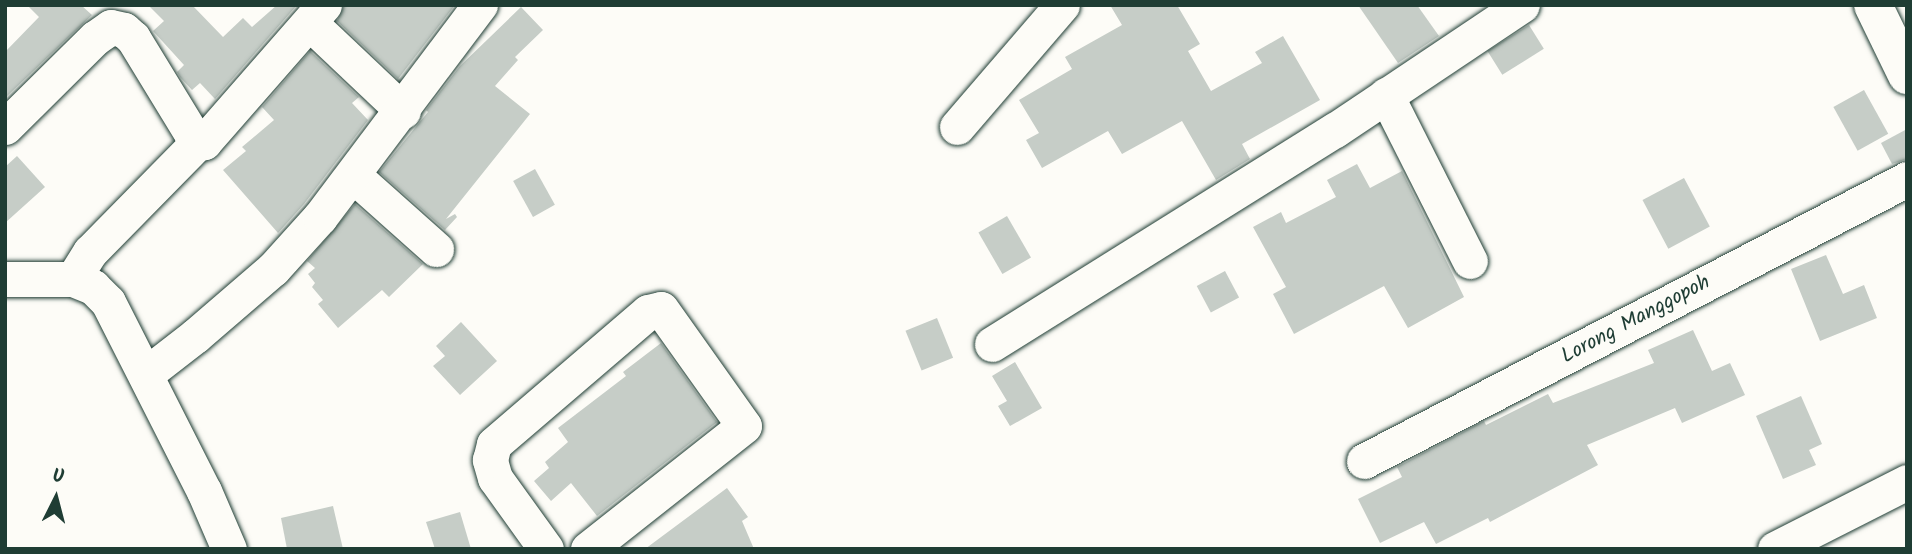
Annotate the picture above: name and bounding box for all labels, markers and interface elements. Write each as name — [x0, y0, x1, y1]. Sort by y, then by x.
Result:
street label: Lorong Manggopoh — [1557, 270, 1715, 370]
text: U — [51, 462, 65, 493]
north arrow — [21, 463, 91, 533]

